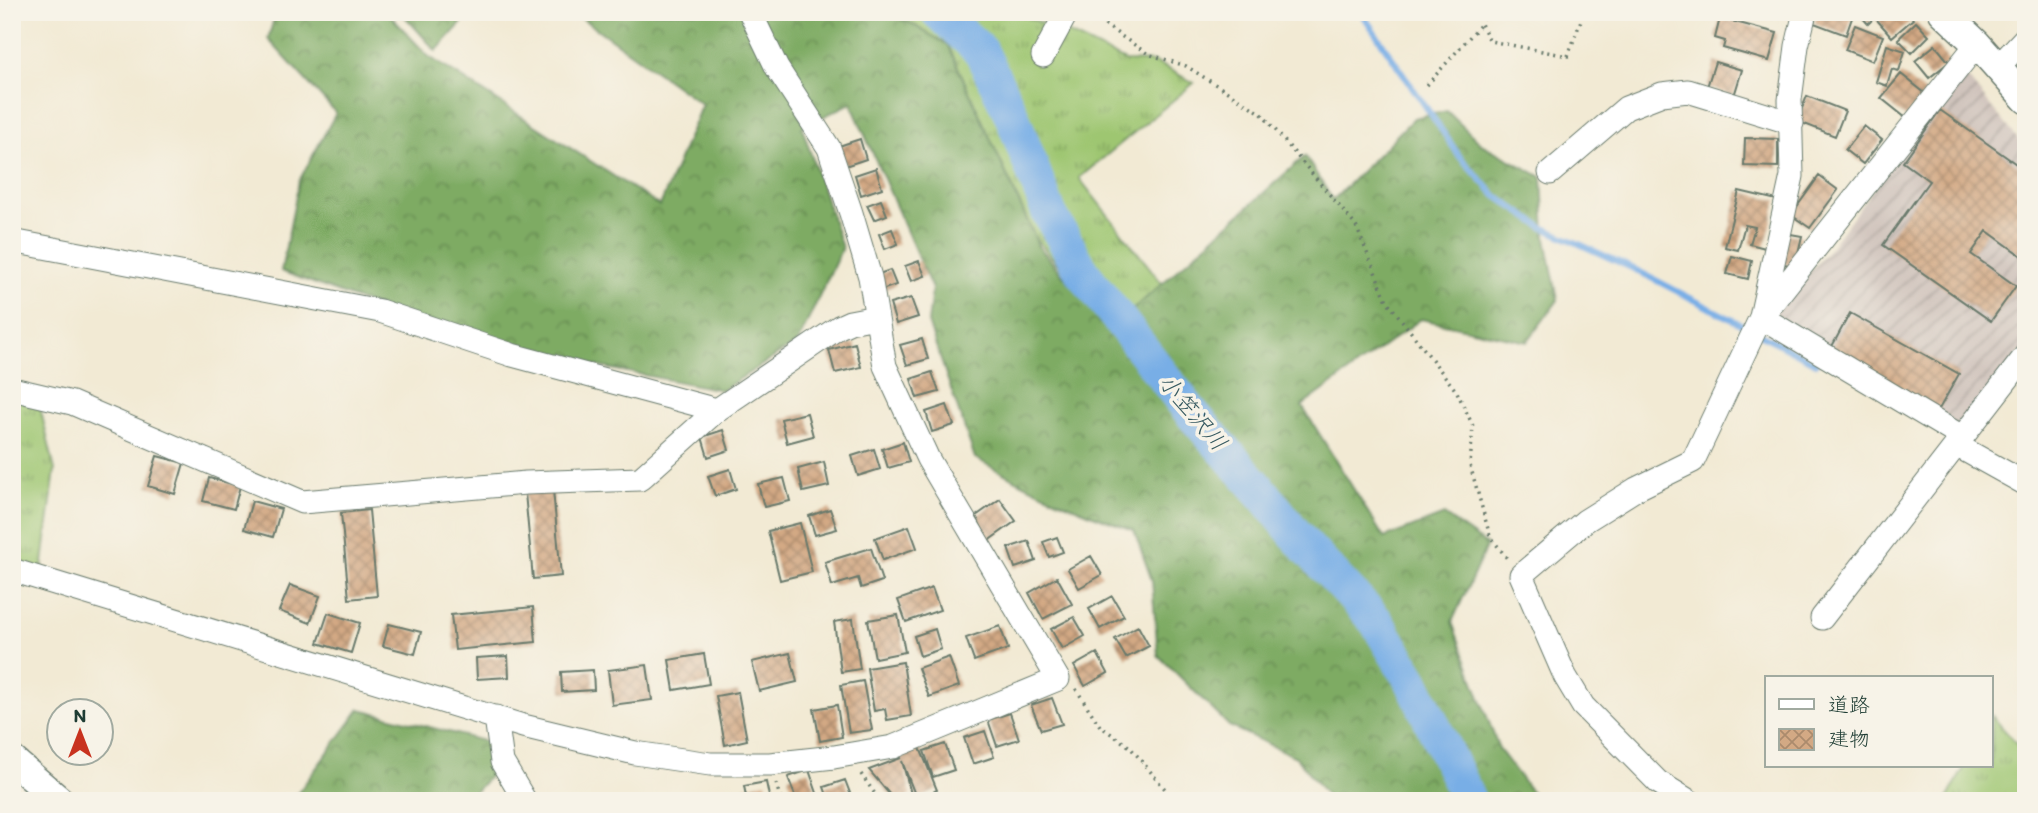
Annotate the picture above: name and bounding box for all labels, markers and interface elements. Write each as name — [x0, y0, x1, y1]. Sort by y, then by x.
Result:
water label: 小笠沢川 — [1153, 368, 1233, 456]
legend — [1765, 676, 1993, 768]
text: 道路 — [1828, 692, 1870, 717]
north arrow — [46, 698, 116, 768]
text: N — [74, 704, 86, 727]
text: 建物 — [1828, 726, 1870, 751]

